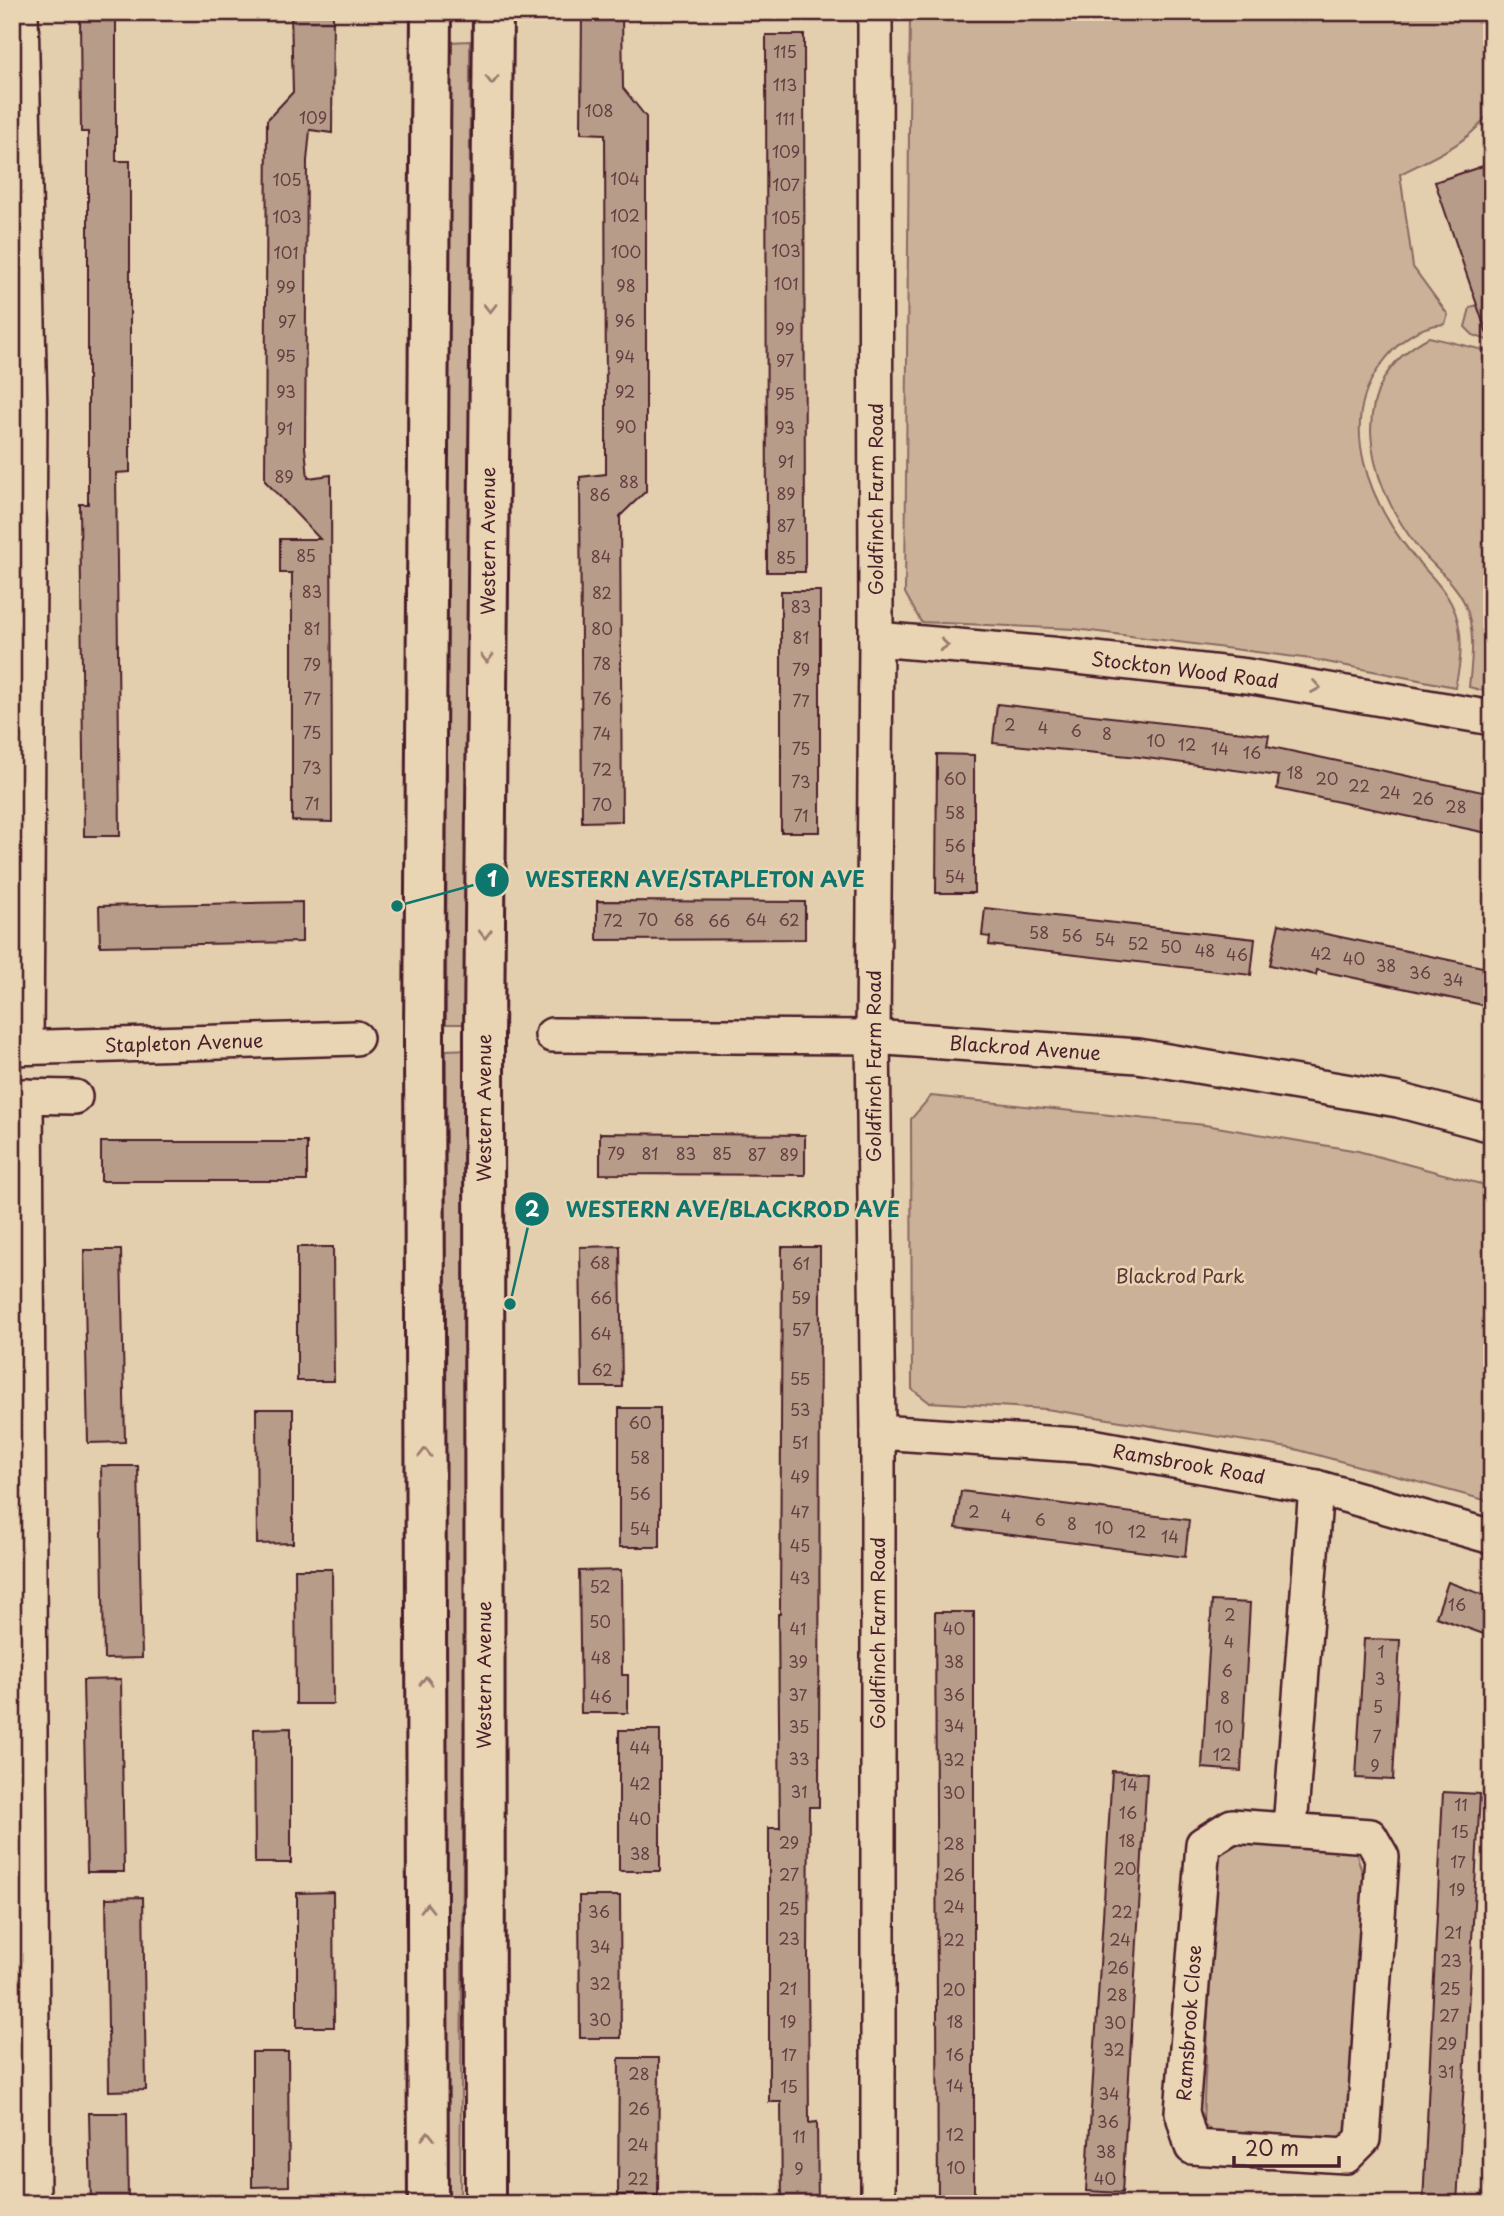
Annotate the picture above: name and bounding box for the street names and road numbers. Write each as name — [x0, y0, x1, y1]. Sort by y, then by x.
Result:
street label: Goldfinch Farm Road — [861, 403, 889, 595]
street label: Western Avenue — [473, 467, 501, 615]
street label: Stockton Wood Road — [1090, 644, 1280, 694]
street label: Goldfinch Farm Road — [859, 970, 887, 1162]
street label: Stapleton Avenue — [104, 1025, 264, 1059]
street label: Blackrod Avenue — [948, 1028, 1102, 1066]
street label: Western Avenue — [469, 1034, 497, 1182]
street label: Ramsbrook Road — [1111, 1436, 1268, 1490]
street label: Goldfinch Farm Road — [863, 1537, 891, 1729]
street label: Western Avenue — [469, 1601, 497, 1749]
street label: Ramsbrook Close — [1169, 1944, 1207, 2102]

